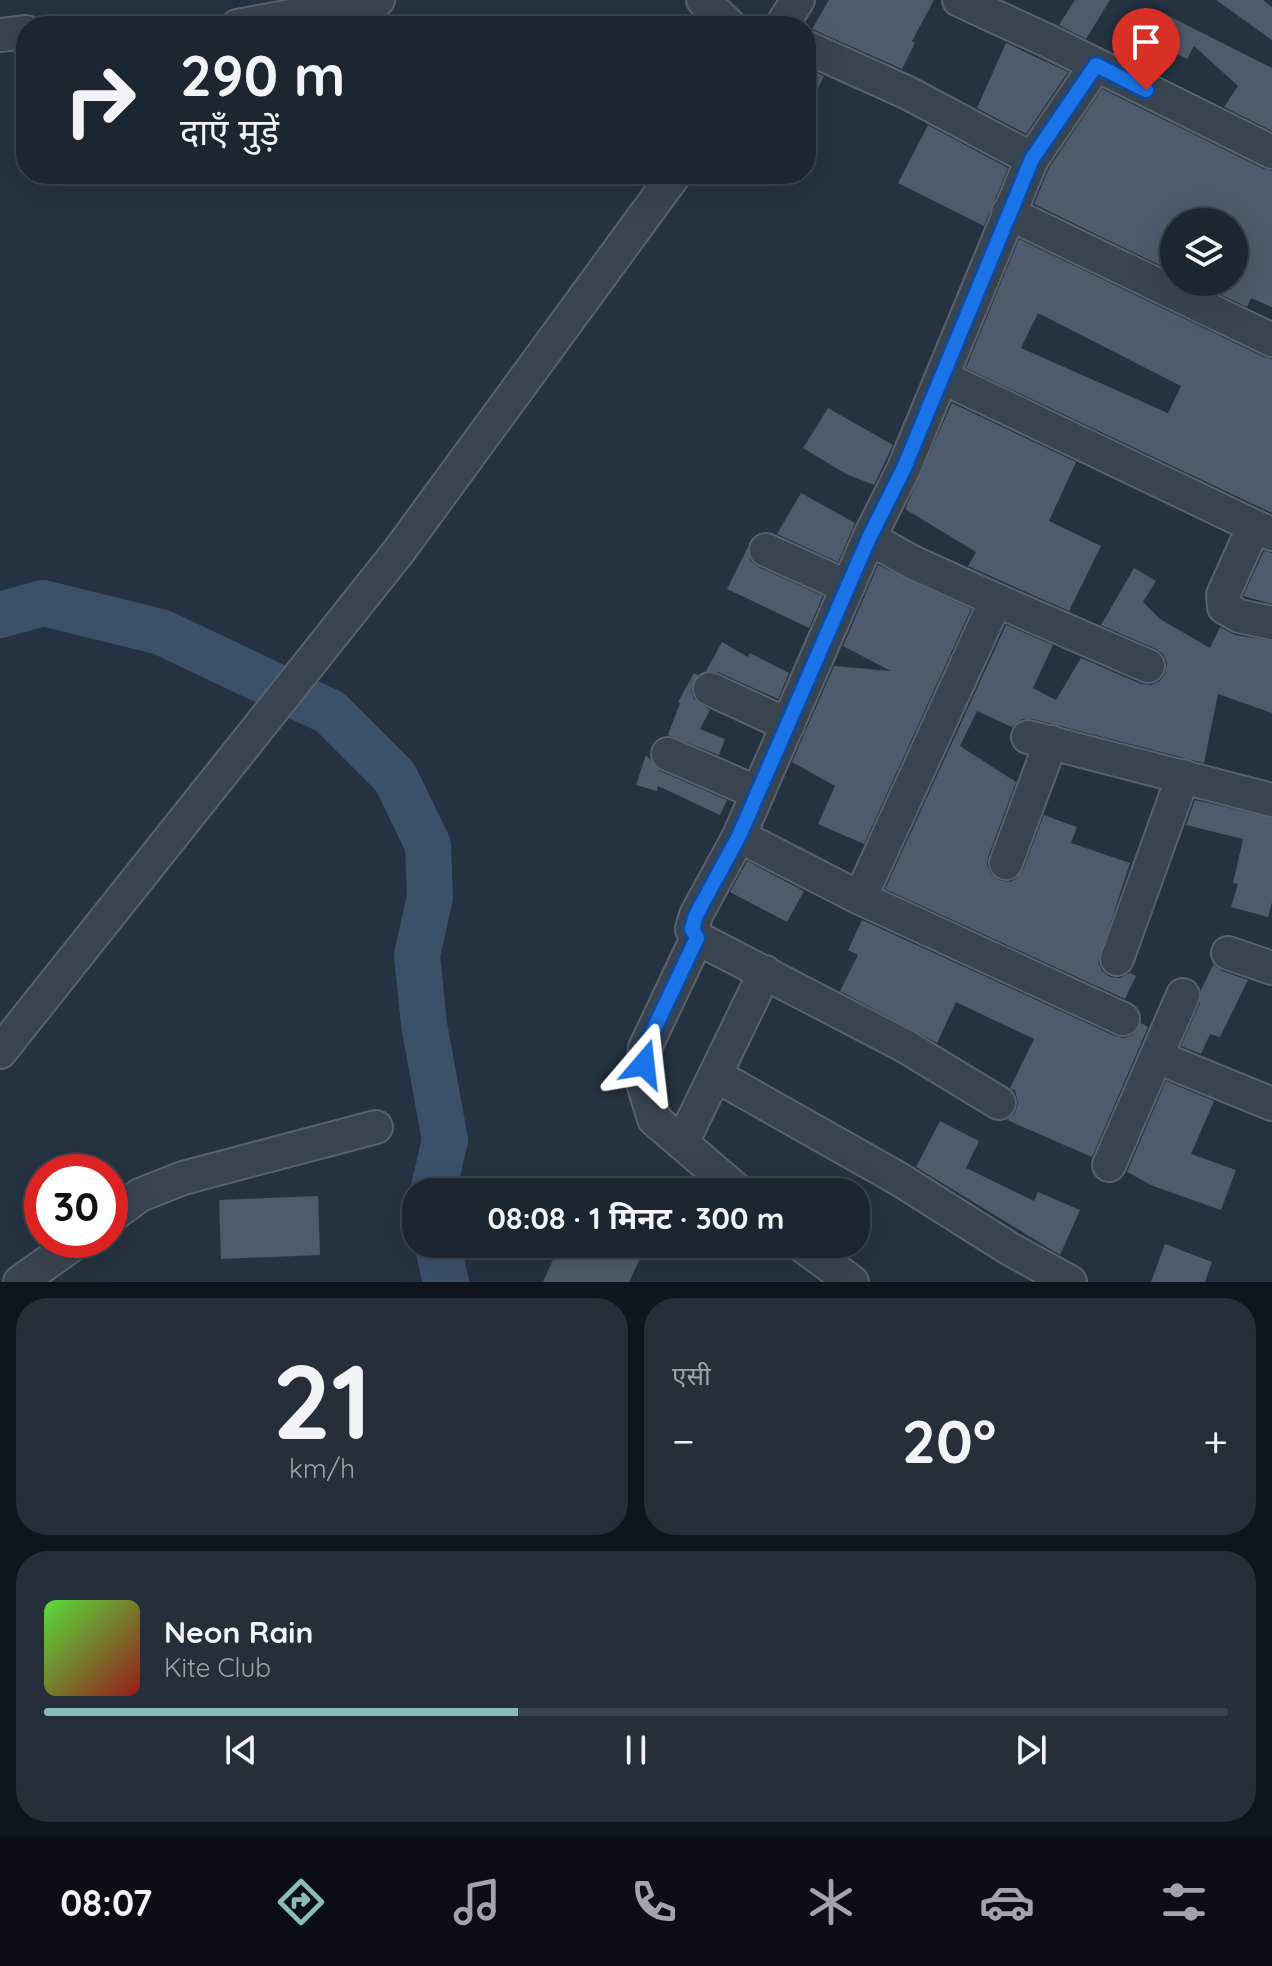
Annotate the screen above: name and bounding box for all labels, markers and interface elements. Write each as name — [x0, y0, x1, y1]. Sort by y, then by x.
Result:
pin — [1112, 8, 1180, 90]
icon: arrive — [1124, 20, 1168, 64]
text: 290 m — [180, 40, 345, 110]
icon: right — [48, 48, 152, 152]
text: दाएँ मुड़ें — [180, 109, 279, 154]
map controls — [1160, 208, 1248, 296]
button: layers — [1160, 208, 1248, 296]
position arrow — [602, 1022, 686, 1106]
speed limit sign: 30 — [24, 1154, 128, 1258]
text: 08:08 · 1 मिनट · 300 m — [488, 1199, 784, 1237]
text: 21 — [272, 1335, 372, 1465]
text: एसी — [672, 1359, 711, 1392]
text: 20° — [902, 1403, 996, 1478]
text: − — [672, 1413, 695, 1468]
text: + — [1203, 1413, 1228, 1468]
text: km/h — [289, 1452, 355, 1485]
text: Neon Rain — [164, 1613, 313, 1651]
text: Kite Club — [164, 1651, 271, 1684]
icon: previous — [219, 1728, 263, 1772]
icon: pause — [614, 1728, 658, 1772]
icon: next — [1009, 1728, 1053, 1772]
icon: directions — [273, 1874, 329, 1930]
icon: music — [449, 1874, 505, 1930]
icon: phone — [626, 1874, 682, 1930]
icon: climate — [803, 1874, 859, 1930]
icon: car — [979, 1874, 1035, 1930]
icon: filters — [1156, 1874, 1212, 1930]
text: 08:07 — [60, 1880, 152, 1925]

